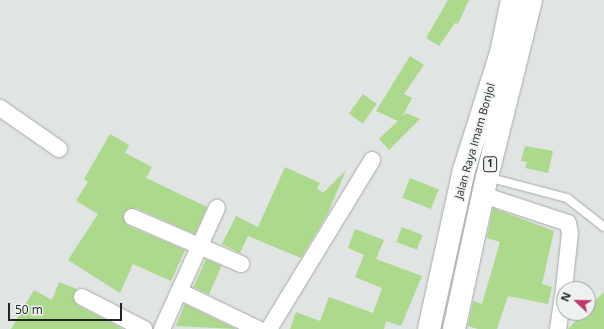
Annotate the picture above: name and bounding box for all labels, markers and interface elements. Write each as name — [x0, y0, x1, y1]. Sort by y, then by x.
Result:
street label: Jalan Raya Imam Bonjol — [452, 82, 498, 200]
road number: 1 — [483, 156, 497, 172]
north arrow — [556, 281, 596, 321]
text: N — [557, 290, 574, 304]
scale bar — [10, 295, 124, 321]
text: 50 m — [15, 301, 43, 318]

